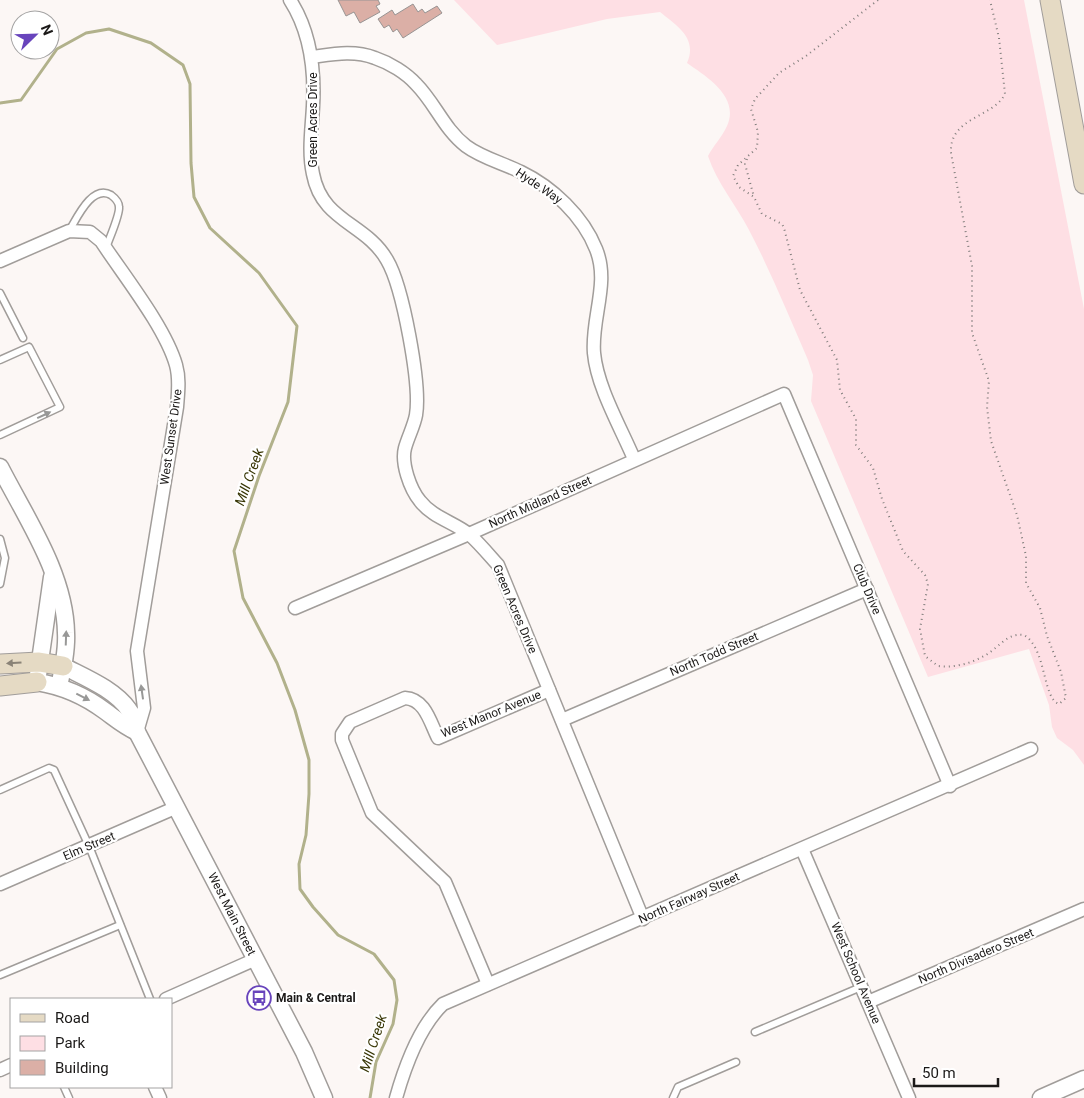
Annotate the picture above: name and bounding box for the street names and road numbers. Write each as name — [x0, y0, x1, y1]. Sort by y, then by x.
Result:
street label: Green Acres Drive — [306, 72, 320, 168]
street label: Hyde Way — [513, 165, 565, 207]
street label: West Sunset Drive — [157, 388, 185, 486]
street label: North Midland Street — [486, 473, 594, 531]
street label: Club Drive — [850, 561, 884, 617]
street label: Green Acres Drive — [490, 563, 540, 655]
street label: North Todd Street — [668, 629, 760, 679]
street label: West Manor Avenue — [439, 688, 543, 740]
street label: Elm Street — [61, 829, 117, 863]
street label: North Fairway Street — [636, 869, 742, 927]
street label: West Main Street — [205, 870, 259, 958]
street label: West School Avenue — [828, 920, 884, 1026]
street label: North Divisadero Street — [916, 925, 1036, 987]

